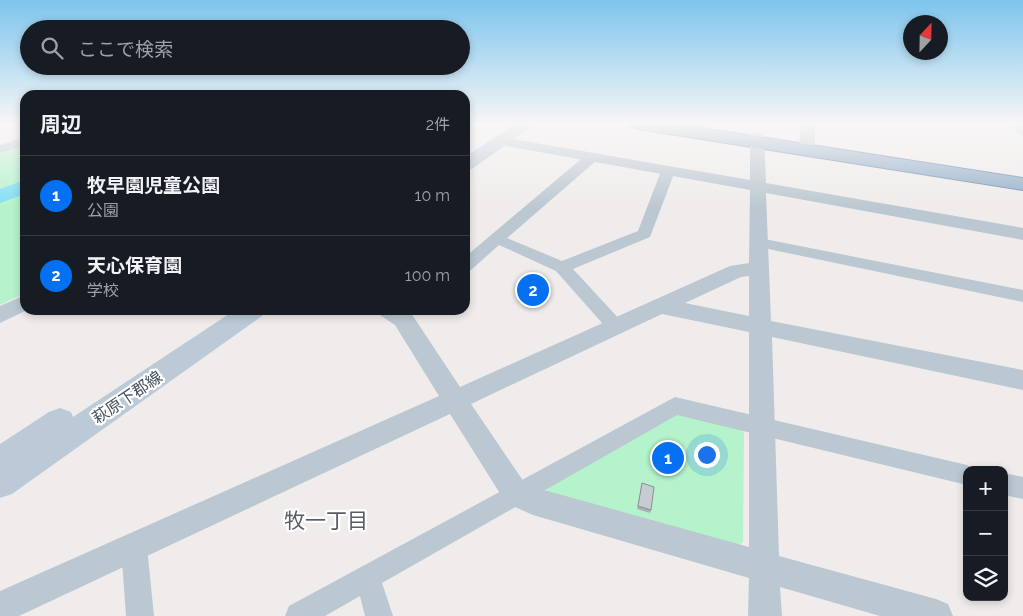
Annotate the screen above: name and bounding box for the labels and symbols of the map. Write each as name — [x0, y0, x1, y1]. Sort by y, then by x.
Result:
north arrow — [903, 15, 948, 60]
pin: 2 — [517, 271, 549, 309]
street label: 萩原下郡線 — [89, 367, 166, 428]
pin: 1 — [652, 439, 684, 477]
your location — [694, 442, 720, 468]
district label: 牧一丁目 — [284, 508, 368, 533]

